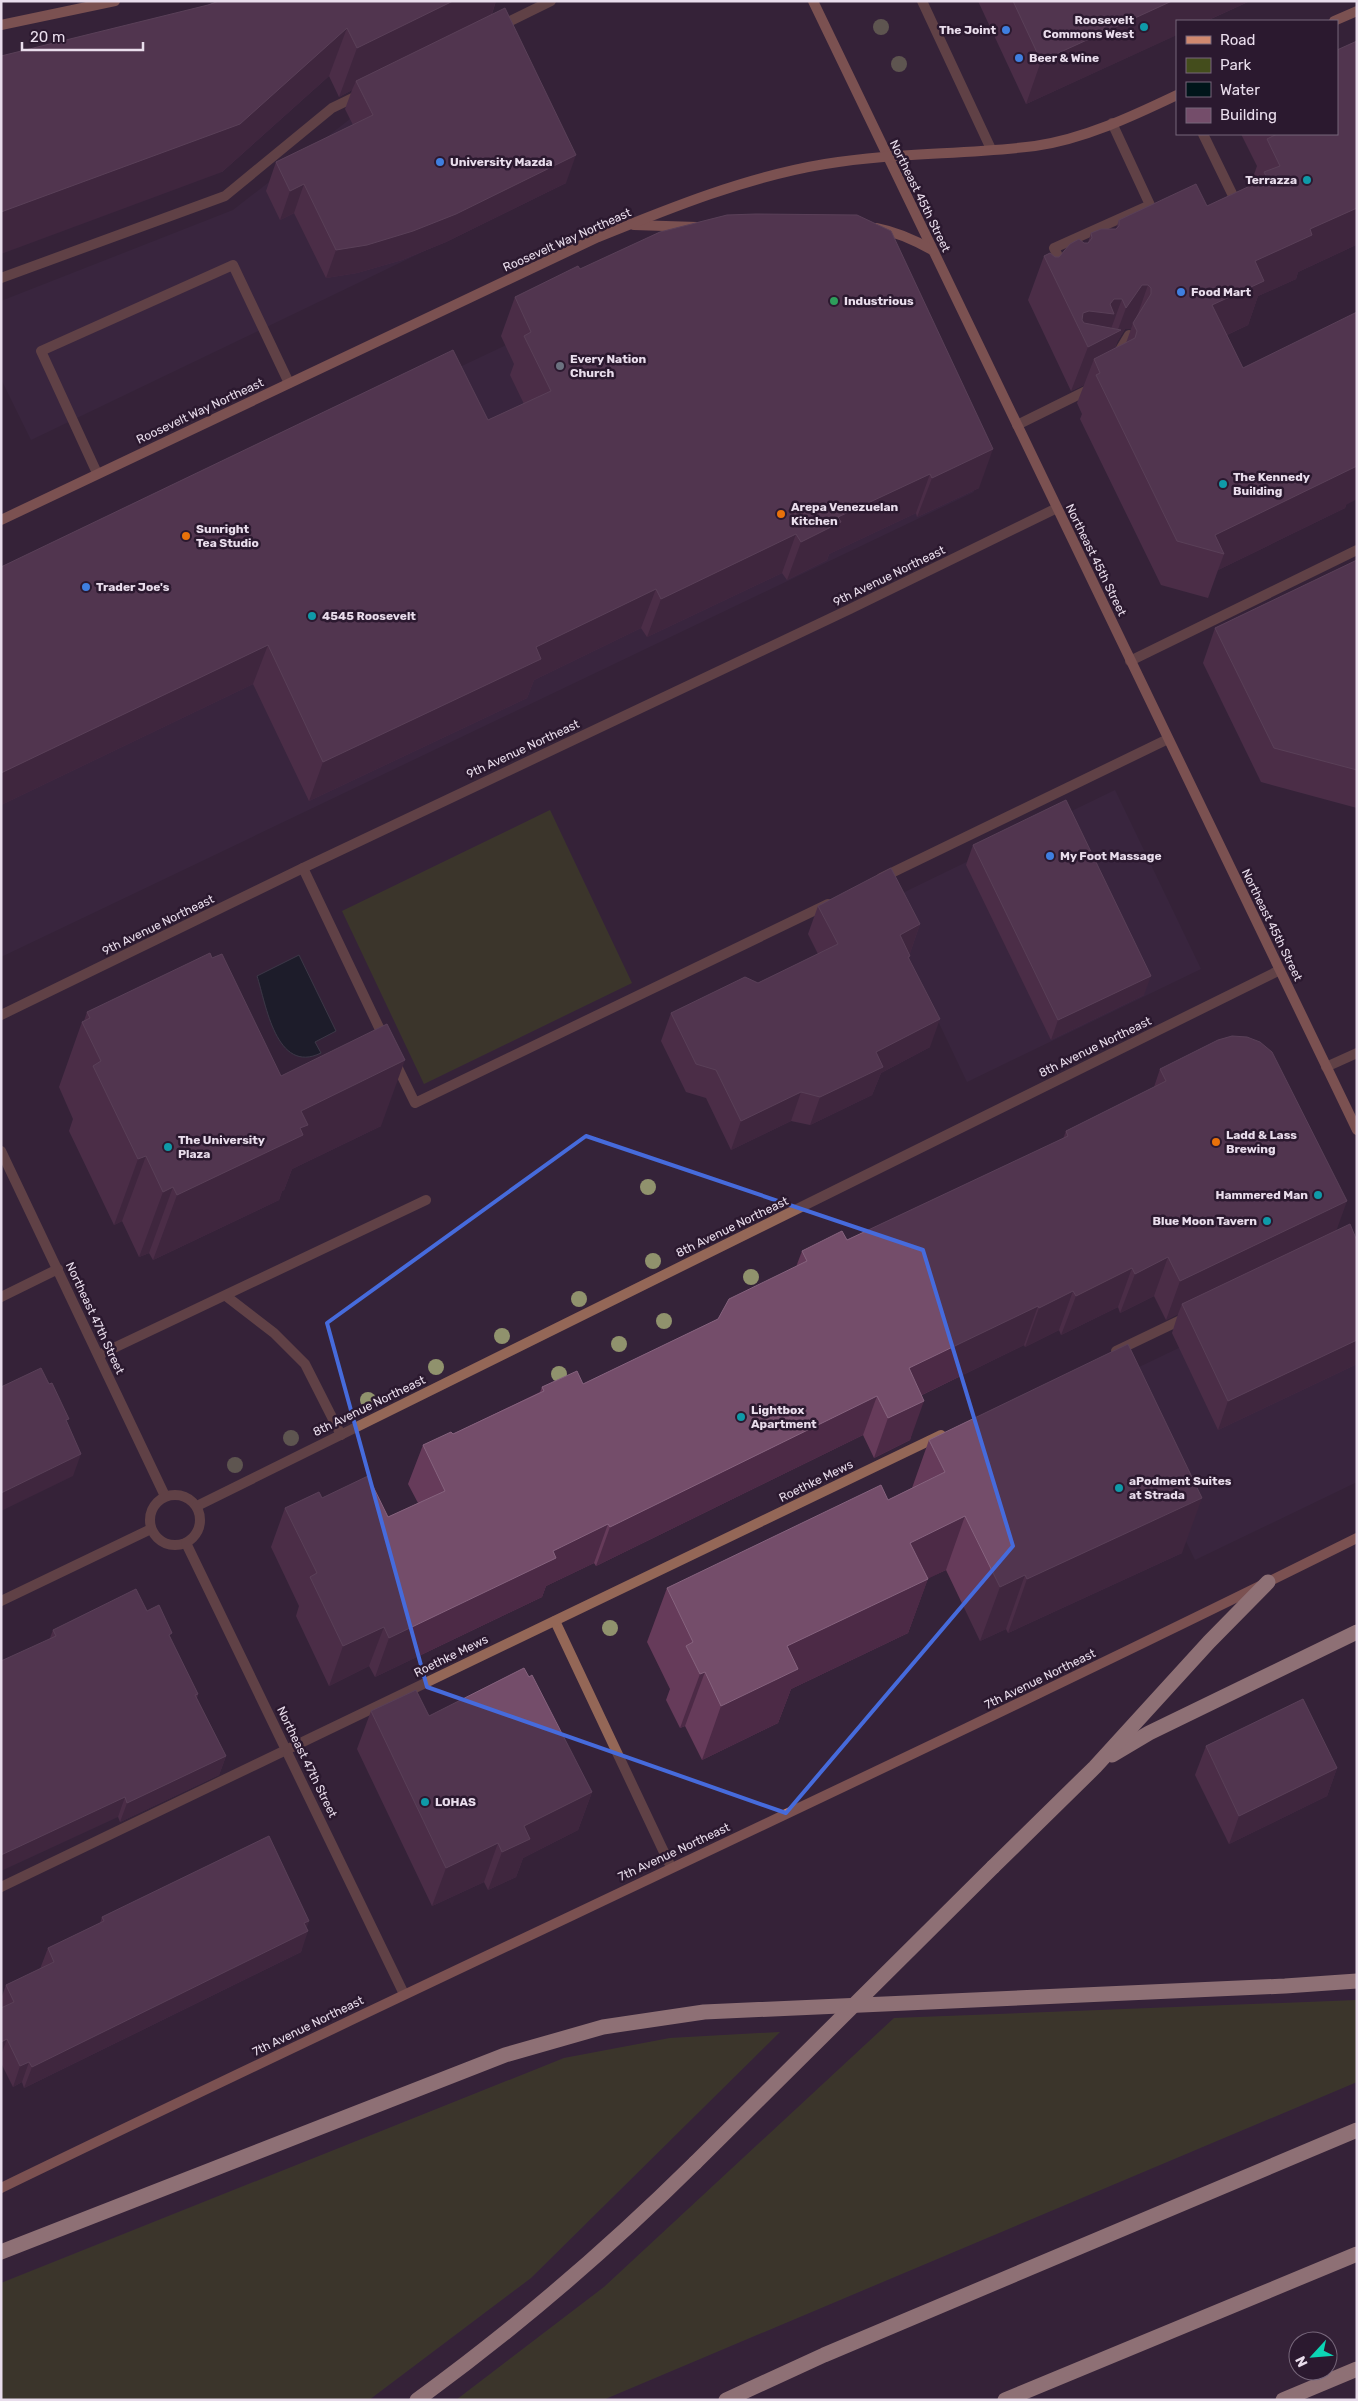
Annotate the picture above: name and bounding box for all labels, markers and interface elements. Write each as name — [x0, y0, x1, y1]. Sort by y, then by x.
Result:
place label: Roosevelt Commons West — [1043, 13, 1134, 41]
scale bar — [22, 20, 144, 52]
legend — [1176, 20, 1338, 135]
marker: Roosevelt Commons West — [1138, 21, 1150, 33]
place label: The Joint — [939, 23, 996, 37]
marker: The Joint — [1000, 24, 1012, 36]
text: 20 m — [30, 28, 65, 46]
text: Road — [1220, 31, 1256, 49]
place label: Beer & Wine — [1029, 51, 1099, 65]
marker: Beer & Wine — [1013, 52, 1025, 64]
text: Park — [1220, 56, 1251, 74]
text: Water — [1220, 81, 1260, 99]
text: Building — [1220, 106, 1277, 124]
street label: Northeast 45th Street — [887, 138, 953, 255]
place label: University Mazda — [450, 155, 553, 169]
marker: University Mazda — [434, 156, 446, 168]
place label: Terrazza — [1245, 173, 1297, 187]
marker: Terrazza — [1301, 174, 1313, 186]
street label: Roosevelt Way Northeast — [501, 205, 633, 275]
place label: Food Mart — [1191, 285, 1252, 299]
marker: Food Mart — [1175, 286, 1187, 298]
place label: Industrious — [844, 294, 914, 308]
marker: Industrious — [828, 295, 840, 307]
place label: Every Nation Church — [570, 352, 647, 380]
marker: Every Nation Church — [554, 360, 566, 372]
street label: Roosevelt Way Northeast — [134, 375, 266, 447]
place label: The Kennedy Building — [1233, 470, 1310, 498]
marker: The Kennedy Building — [1217, 478, 1229, 490]
place label: Arepa Venezuelan Kitchen — [791, 500, 899, 528]
street label: Northeast 45th Street — [1063, 502, 1129, 619]
marker: Arepa Venezuelan Kitchen — [775, 508, 787, 520]
place label: Sunright Tea Studio — [196, 522, 259, 550]
marker: Sunright Tea Studio — [180, 530, 192, 542]
street label: 9th Avenue Northeast — [831, 543, 947, 609]
place label: Trader Joe's — [96, 580, 170, 594]
marker: Trader Joe's — [80, 581, 92, 593]
place label: 4545 Roosevelt — [322, 609, 416, 623]
marker: 4545 Roosevelt — [306, 610, 318, 622]
street label: 9th Avenue Northeast — [464, 717, 582, 781]
place label: My Foot Massage — [1060, 849, 1162, 863]
marker: My Foot Massage — [1044, 850, 1056, 862]
street label: Northeast 45th Street — [1239, 867, 1305, 984]
street label: 9th Avenue Northeast — [100, 892, 216, 958]
street label: 8th Avenue Northeast — [1037, 1014, 1154, 1080]
place label: Ladd & Lass Brewing — [1226, 1128, 1297, 1156]
place label: The University Plaza — [178, 1133, 265, 1161]
marker: Ladd & Lass Brewing — [1210, 1136, 1222, 1148]
marker: The University Plaza — [162, 1141, 174, 1153]
place label: Hammered Man — [1215, 1188, 1308, 1202]
marker: Hammered Man — [1312, 1189, 1324, 1201]
street label: 8th Avenue Northeast — [674, 1194, 791, 1260]
place label: Blue Moon Tavern — [1153, 1214, 1257, 1228]
marker: Blue Moon Tavern — [1261, 1215, 1273, 1227]
street label: Northeast 47th Street — [63, 1260, 127, 1376]
street label: 8th Avenue Northeast — [311, 1373, 428, 1439]
place label: Lightbox Apartment — [751, 1403, 817, 1431]
marker: Lightbox Apartment — [735, 1411, 747, 1423]
street label: Roethke Mews — [777, 1457, 855, 1505]
place label: aPodment Suites at Strada — [1129, 1474, 1232, 1502]
marker: aPodment Suites at Strada — [1113, 1482, 1125, 1494]
street label: Roethke Mews — [412, 1632, 490, 1680]
street label: 7th Avenue Northeast — [982, 1646, 1098, 1712]
street label: Northeast 47th Street — [274, 1704, 340, 1820]
place label: LOHAS — [435, 1795, 476, 1809]
marker: LOHAS — [419, 1796, 431, 1808]
street label: 7th Avenue Northeast — [616, 1820, 732, 1884]
street label: 7th Avenue Northeast — [250, 1993, 366, 2059]
north arrow — [1288, 2331, 1338, 2381]
text: N — [1292, 2353, 1312, 2370]

